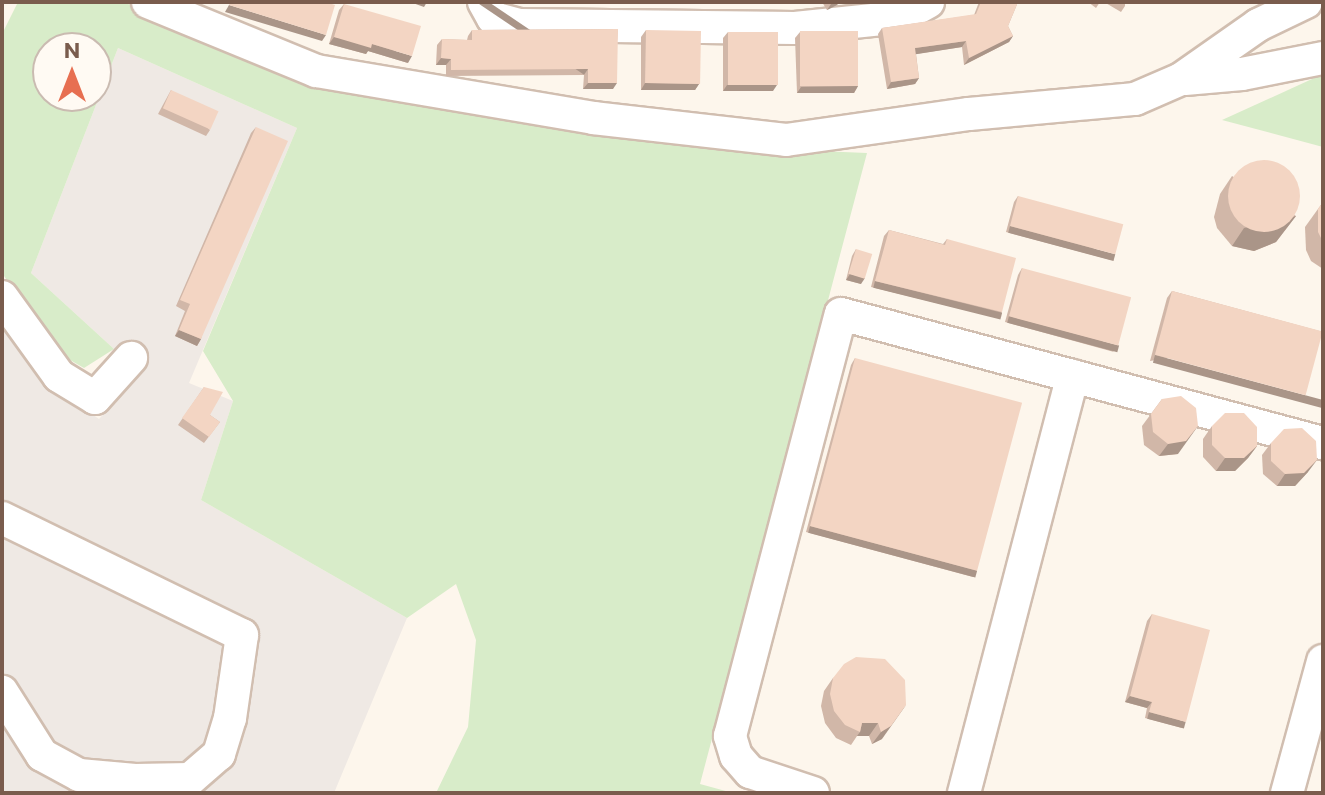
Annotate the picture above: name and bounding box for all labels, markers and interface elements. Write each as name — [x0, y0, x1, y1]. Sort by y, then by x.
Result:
north arrow — [32, 32, 112, 112]
text: N — [64, 36, 80, 63]

